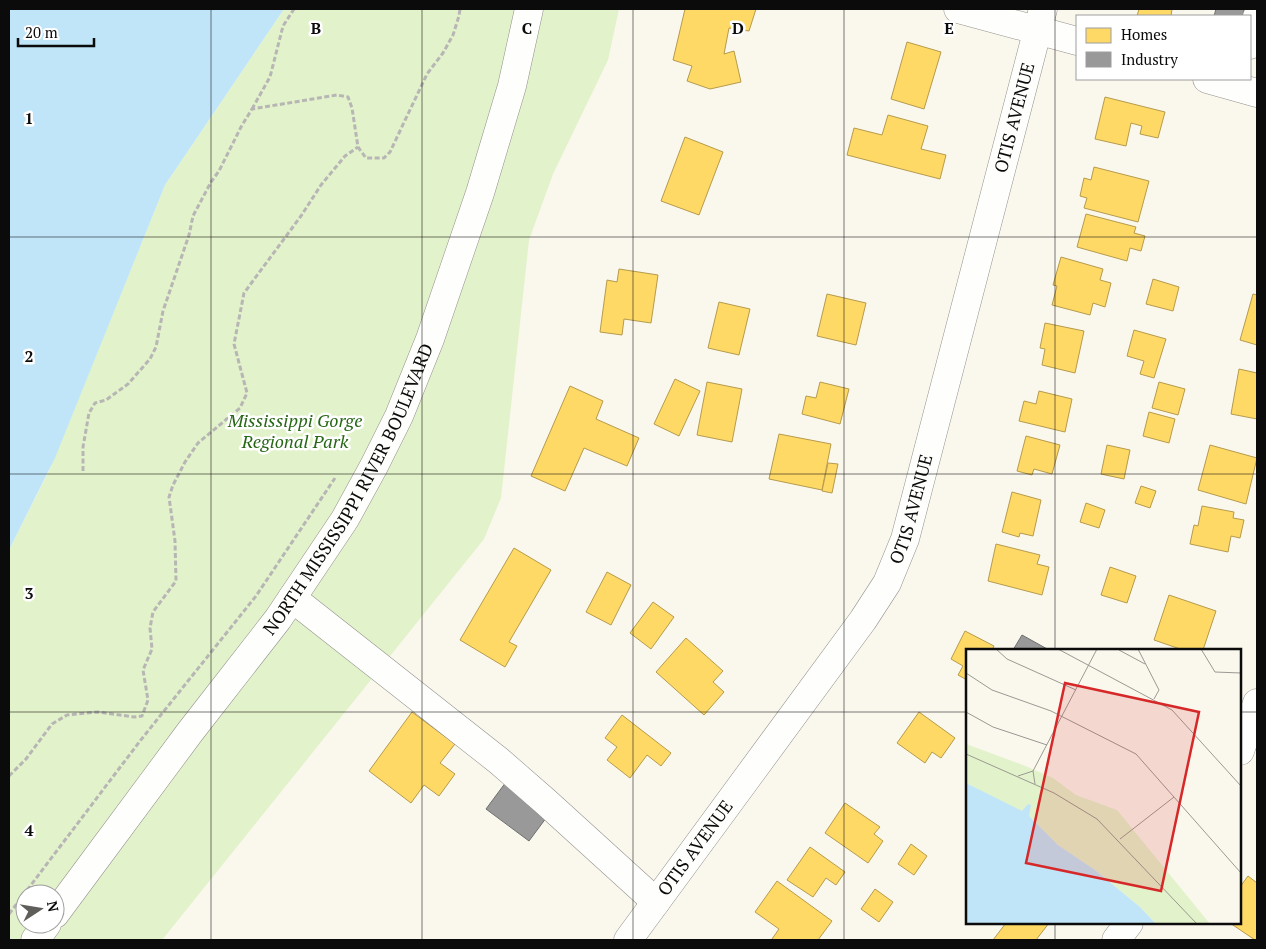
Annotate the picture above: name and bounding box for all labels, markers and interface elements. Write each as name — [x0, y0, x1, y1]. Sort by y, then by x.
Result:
scale bar — [18, 15, 94, 47]
legend — [1076, 15, 1251, 80]
text: B — [311, 17, 321, 39]
text: C — [522, 17, 532, 39]
text: D — [732, 17, 744, 39]
text: E — [944, 17, 954, 39]
text: 20 m — [25, 22, 58, 42]
text: Homes — [1121, 24, 1167, 44]
text: Industry — [1121, 49, 1178, 69]
street label: OTIS AVENUE — [988, 60, 1040, 175]
text: 1 — [24, 107, 34, 129]
street label: NORTH MISSISSIPPI RIVER BOULEVARD — [257, 339, 438, 640]
text: 2 — [24, 345, 34, 367]
park label: Mississippi Gorge Regional Park — [227, 408, 362, 453]
street label: OTIS AVENUE — [883, 452, 938, 567]
text: 3 — [24, 582, 34, 604]
inset map — [966, 649, 1241, 924]
street label: OTIS AVENUE — [652, 795, 738, 900]
text: 4 — [24, 819, 34, 841]
north arrow — [15, 884, 65, 934]
text: N — [43, 899, 64, 914]

